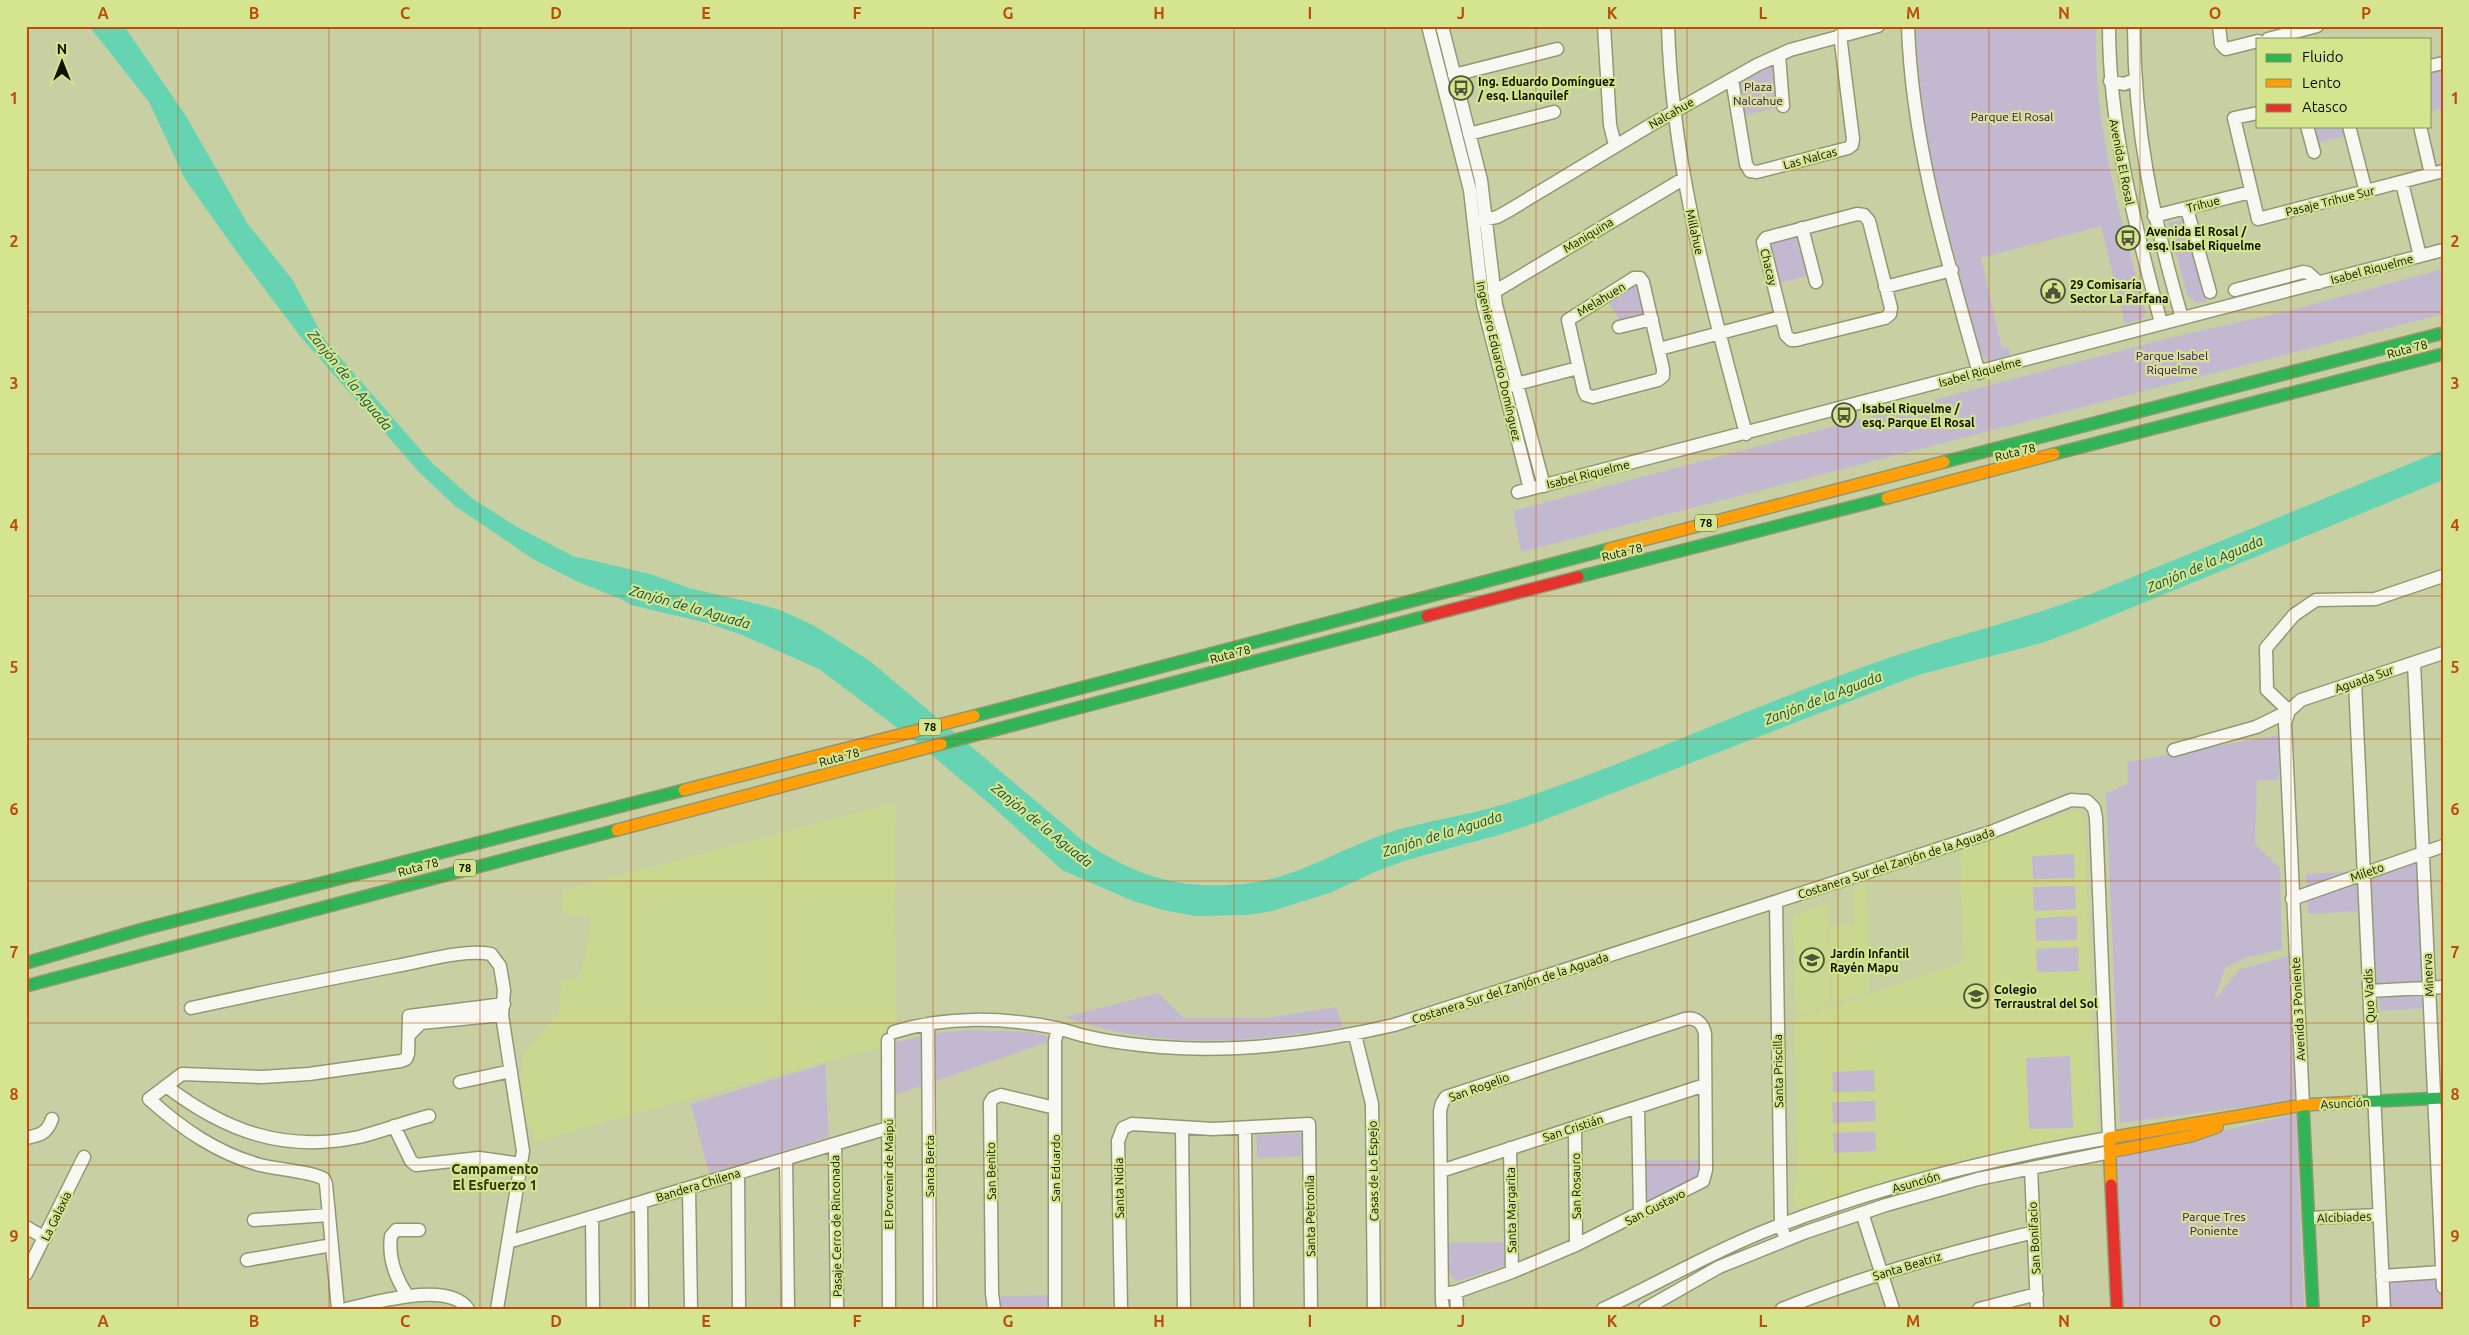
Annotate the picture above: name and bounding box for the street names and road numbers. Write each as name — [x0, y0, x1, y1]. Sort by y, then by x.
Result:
street label: Nalcahue — [1646, 95, 1696, 131]
street label: Avenida El Rosal — [2107, 118, 2137, 206]
street label: Las Nalcas — [1782, 145, 1838, 171]
street label: Pasaje Trihue Sur — [2284, 184, 2376, 218]
street label: Trihue — [2185, 193, 2221, 215]
street label: Millahue — [1683, 208, 1707, 256]
street label: Maniquina — [1561, 215, 1615, 255]
street label: Chacay — [1758, 247, 1780, 287]
street label: Isabel Riquelme — [2329, 252, 2415, 286]
street label: Ingeniero Eduardo Domínguez — [1474, 280, 1524, 443]
street label: Melahuen — [1575, 280, 1627, 318]
street label: Ruta 78 — [2385, 337, 2429, 361]
street label: Isabel Riquelme — [1937, 355, 2023, 389]
street label: Ruta 78 — [1993, 441, 2037, 463]
street label: Isabel Riquelme — [1545, 457, 1631, 491]
road number: 78 — [1695, 514, 1717, 532]
street label: Ruta 78 — [1600, 541, 1644, 563]
street label: Ruta 78 — [1208, 642, 1252, 666]
street label: Aguada Sur — [2333, 663, 2396, 695]
road number: 78 — [919, 719, 941, 736]
street label: Ruta 78 — [817, 745, 861, 769]
street label: Costanera Sur del Zanjón de la Aguada — [1796, 825, 1996, 901]
street label: Ruta 78 — [396, 855, 440, 879]
road number: 78 — [454, 860, 476, 876]
street label: Mileto — [2348, 860, 2386, 884]
street label: Costanera Sur del Zanjón de la Aguada — [1410, 950, 1610, 1026]
street label: Minerva — [2420, 953, 2436, 997]
street label: Avenida 3 Poniente — [2289, 957, 2307, 1061]
street label: Quo Vadis — [2361, 968, 2377, 1024]
street label: Santa Priscilla — [1771, 1034, 1785, 1108]
street label: San Rogelio — [1447, 1070, 1511, 1104]
street label: Asunción — [2320, 1095, 2370, 1111]
street label: San Cristián — [1541, 1112, 1605, 1144]
street label: El Porvenir de Maipú — [882, 1119, 895, 1229]
street label: Casas de Lo Espejo — [1366, 1121, 1380, 1221]
street label: San Eduardo — [1049, 1134, 1062, 1202]
street label: Santa Berta — [923, 1135, 936, 1197]
street label: San Benito — [984, 1142, 998, 1200]
street label: San Rosauro — [1569, 1153, 1583, 1219]
street label: Pasaje Cerro de Rinconada — [828, 1155, 844, 1297]
street label: Santa Nidia — [1112, 1158, 1126, 1218]
street label: Bandera Chilena — [654, 1166, 742, 1204]
street label: Santa Margarita — [1504, 1167, 1518, 1253]
street label: Asunción — [1891, 1169, 1941, 1195]
street label: Santa Petronila — [1303, 1175, 1317, 1257]
street label: San Gustavo — [1623, 1186, 1687, 1228]
street label: La Galaxia — [38, 1189, 74, 1243]
street label: San Bonifacio — [2026, 1201, 2042, 1275]
street label: Alcibiades — [2317, 1210, 2371, 1224]
street label: Santa Beatriz — [1871, 1249, 1943, 1283]

